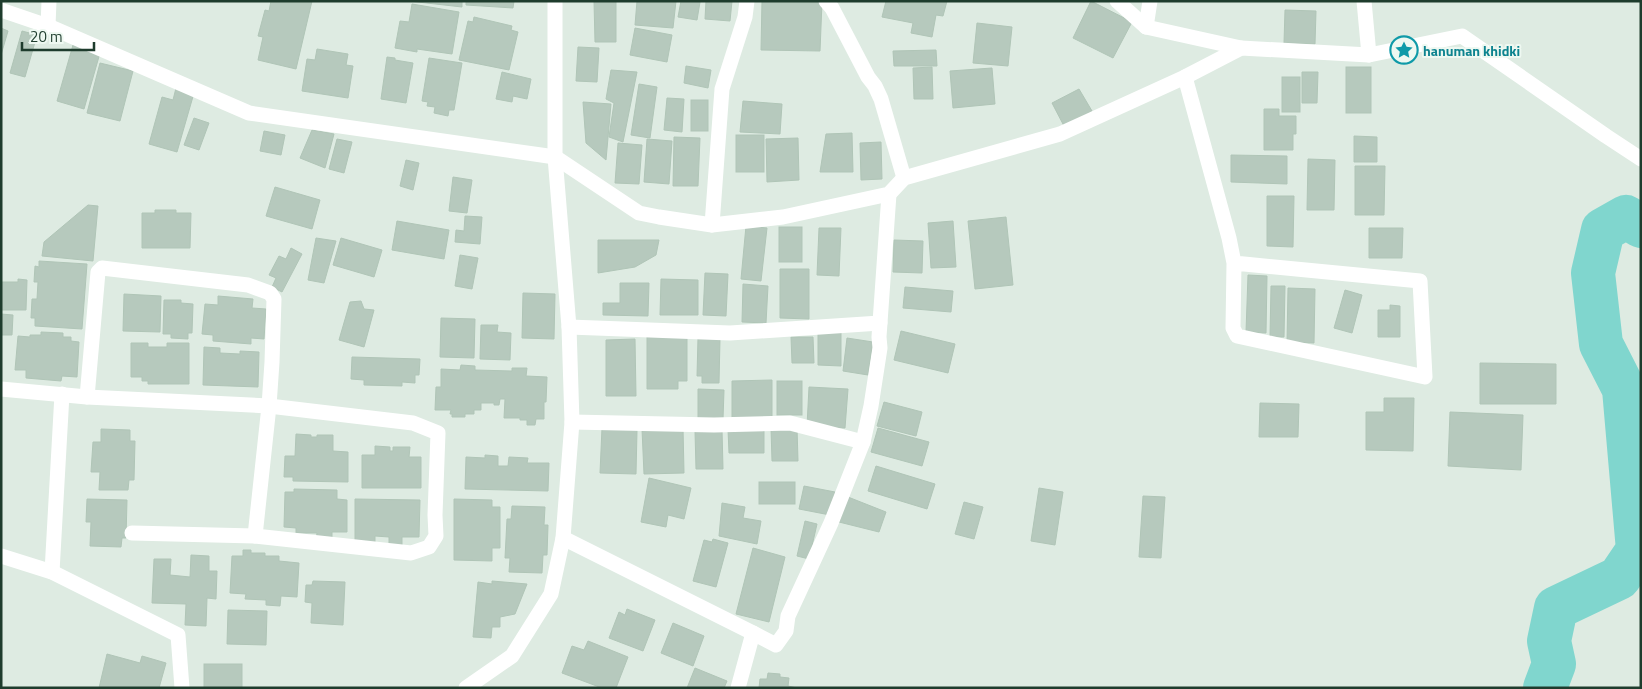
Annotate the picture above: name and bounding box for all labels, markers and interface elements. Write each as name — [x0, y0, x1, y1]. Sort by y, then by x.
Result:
scale bar — [22, 20, 95, 52]
text: 20 m — [30, 25, 63, 48]
place icon: hanuman khidki — [1389, 35, 1419, 65]
place label: hanuman khidki — [1423, 40, 1520, 61]

